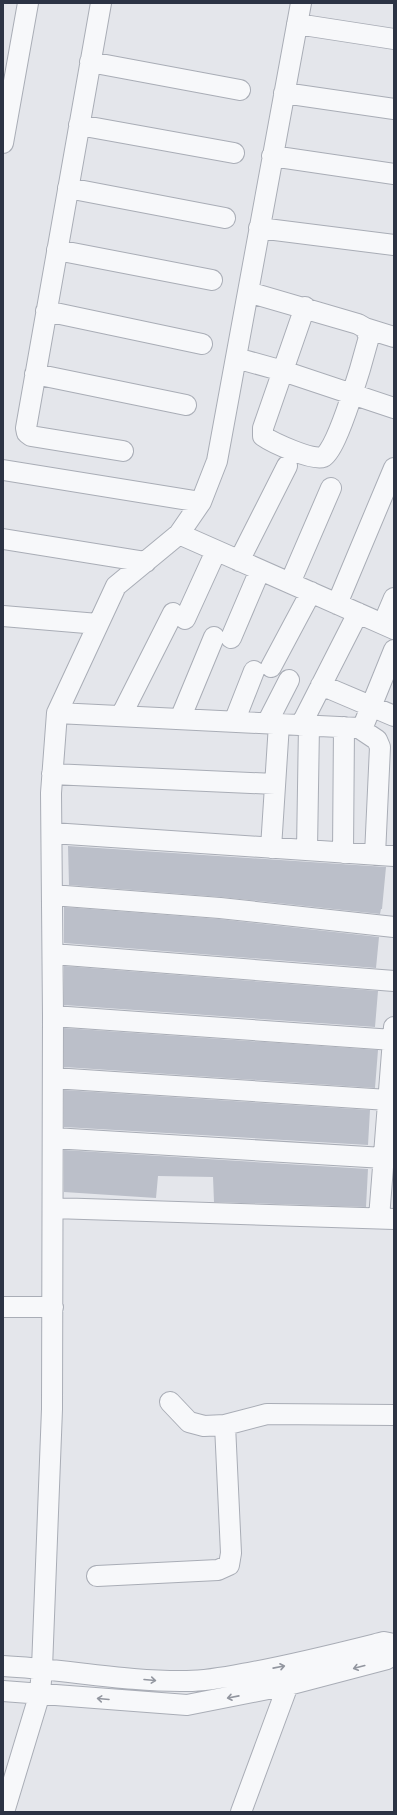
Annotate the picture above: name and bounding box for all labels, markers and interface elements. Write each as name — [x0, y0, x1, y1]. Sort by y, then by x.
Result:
one-way arrow — [272, 1663, 285, 1671]
one-way arrow — [353, 1664, 366, 1671]
one-way arrow — [143, 1676, 156, 1683]
one-way arrow — [226, 1693, 239, 1701]
one-way arrow — [97, 1695, 110, 1702]

